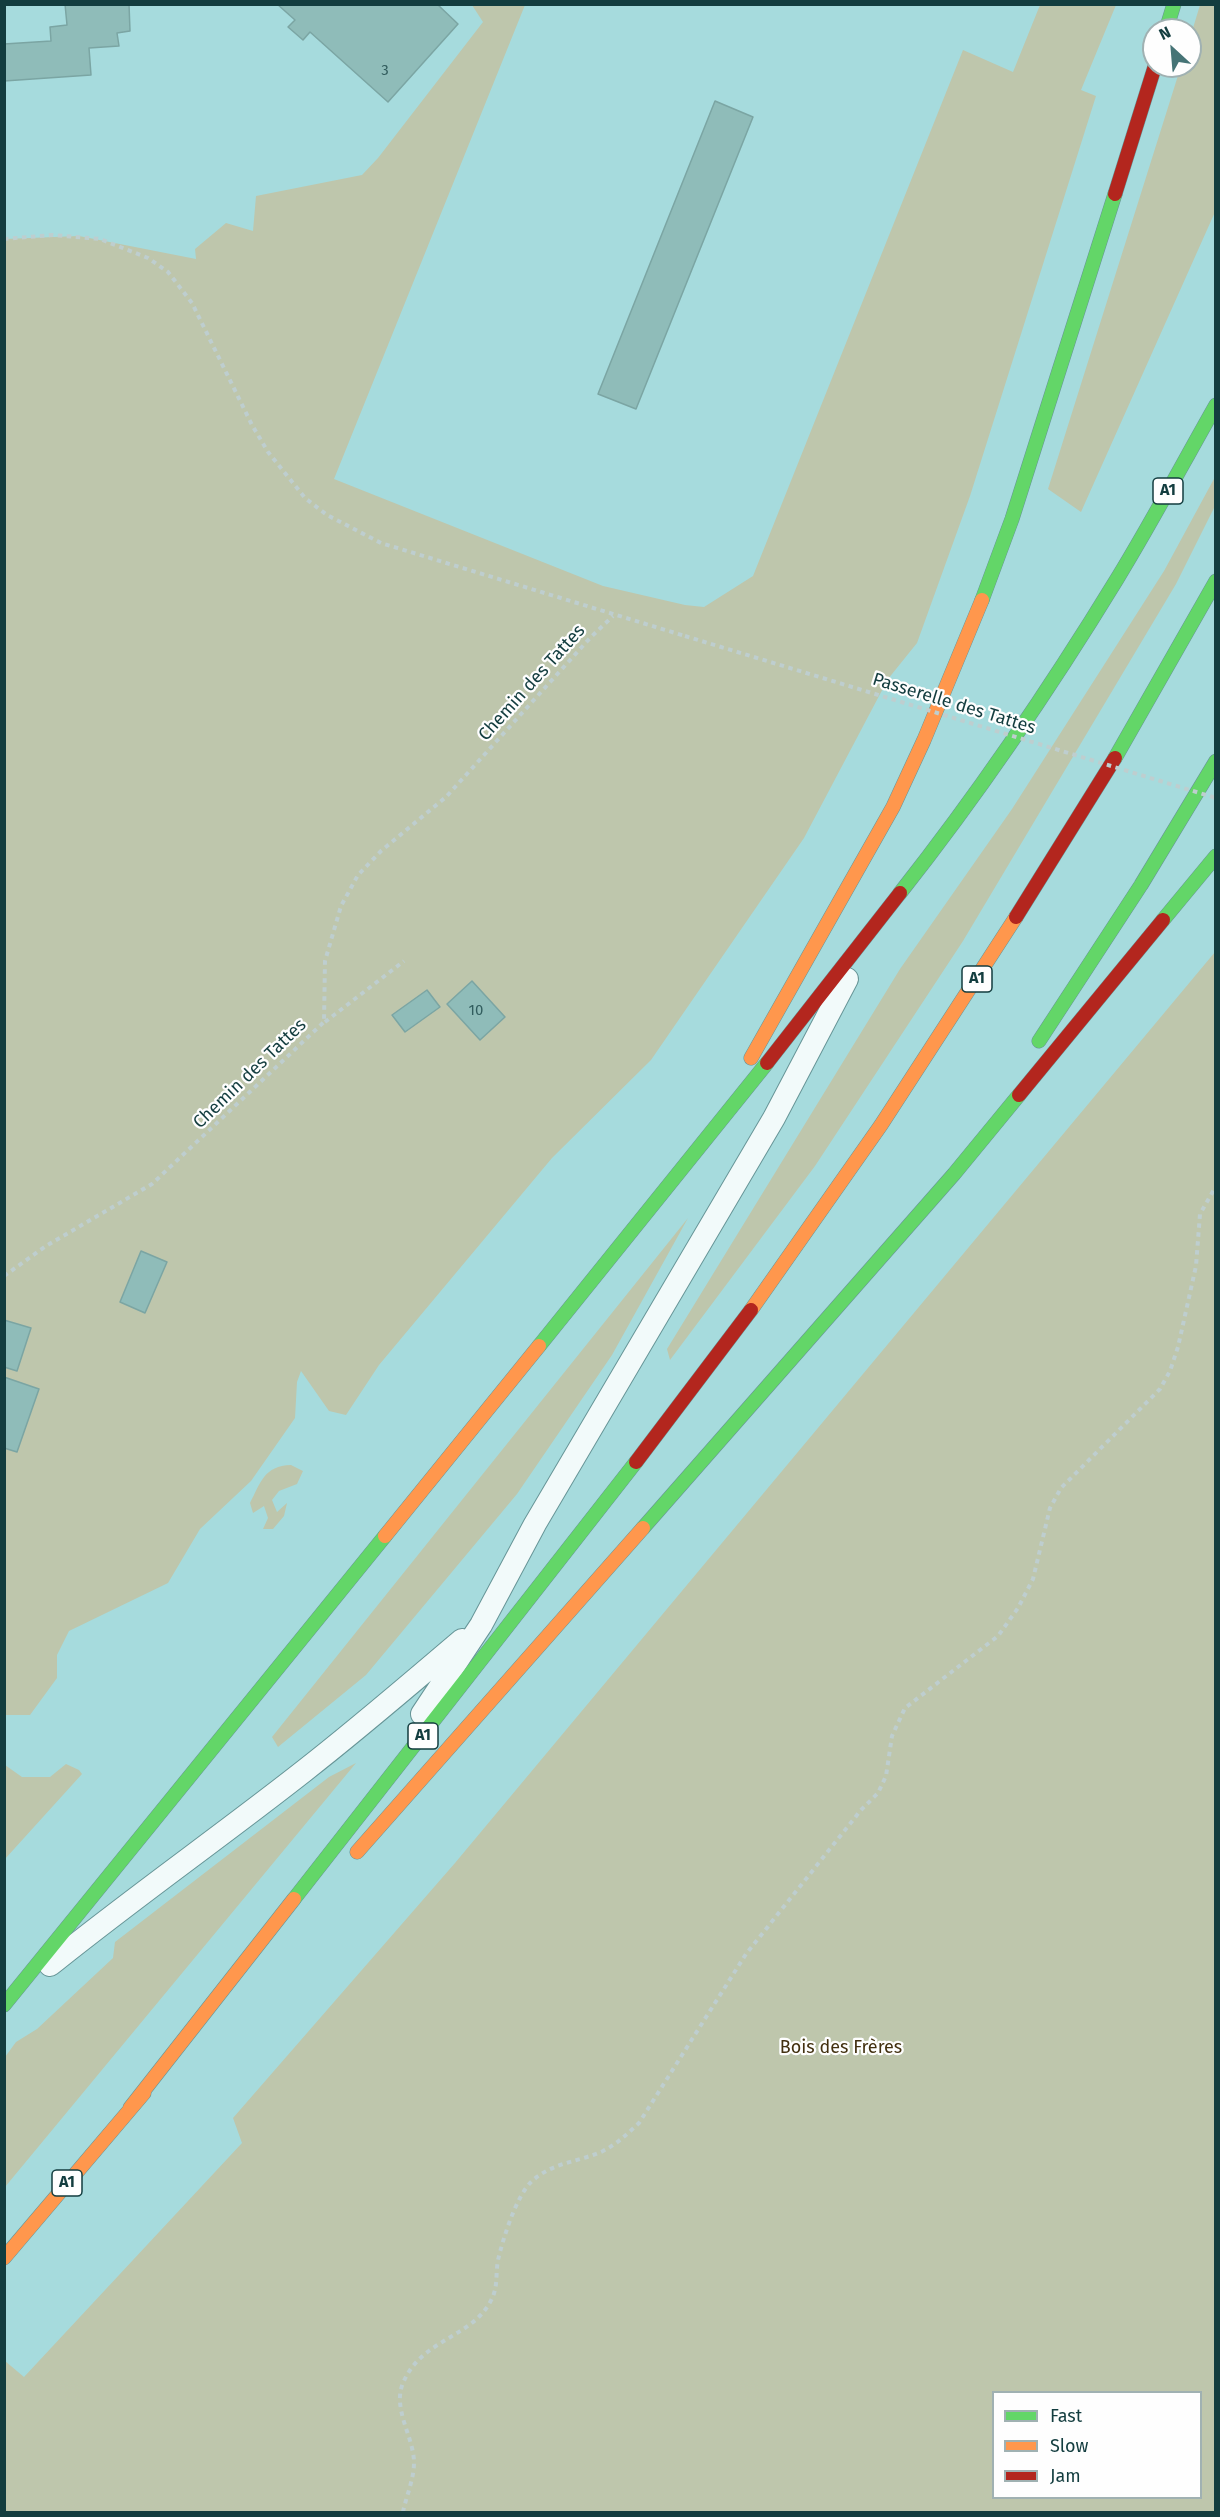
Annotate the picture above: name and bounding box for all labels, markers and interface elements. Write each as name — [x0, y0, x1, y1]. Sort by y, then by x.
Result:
north arrow — [1142, 18, 1202, 78]
text: N — [1156, 22, 1174, 44]
house number: 3 — [381, 62, 389, 80]
road number: A1 — [1153, 478, 1183, 504]
street label: Chemin des Tattes — [474, 620, 590, 746]
street label: Passerelle des Tattes — [870, 669, 1038, 739]
road number: A1 — [962, 966, 992, 992]
house number: 10 — [469, 1002, 483, 1020]
street label: Chemin des Tattes — [189, 1014, 311, 1134]
road number: A1 — [408, 1723, 438, 1749]
park label: Bois des Frères — [780, 2037, 902, 2059]
road number: A1 — [52, 2170, 82, 2196]
legend — [992, 2391, 1202, 2499]
text: Fast — [1050, 2405, 1082, 2427]
text: Slow — [1050, 2435, 1088, 2457]
text: Jam — [1050, 2465, 1081, 2487]

